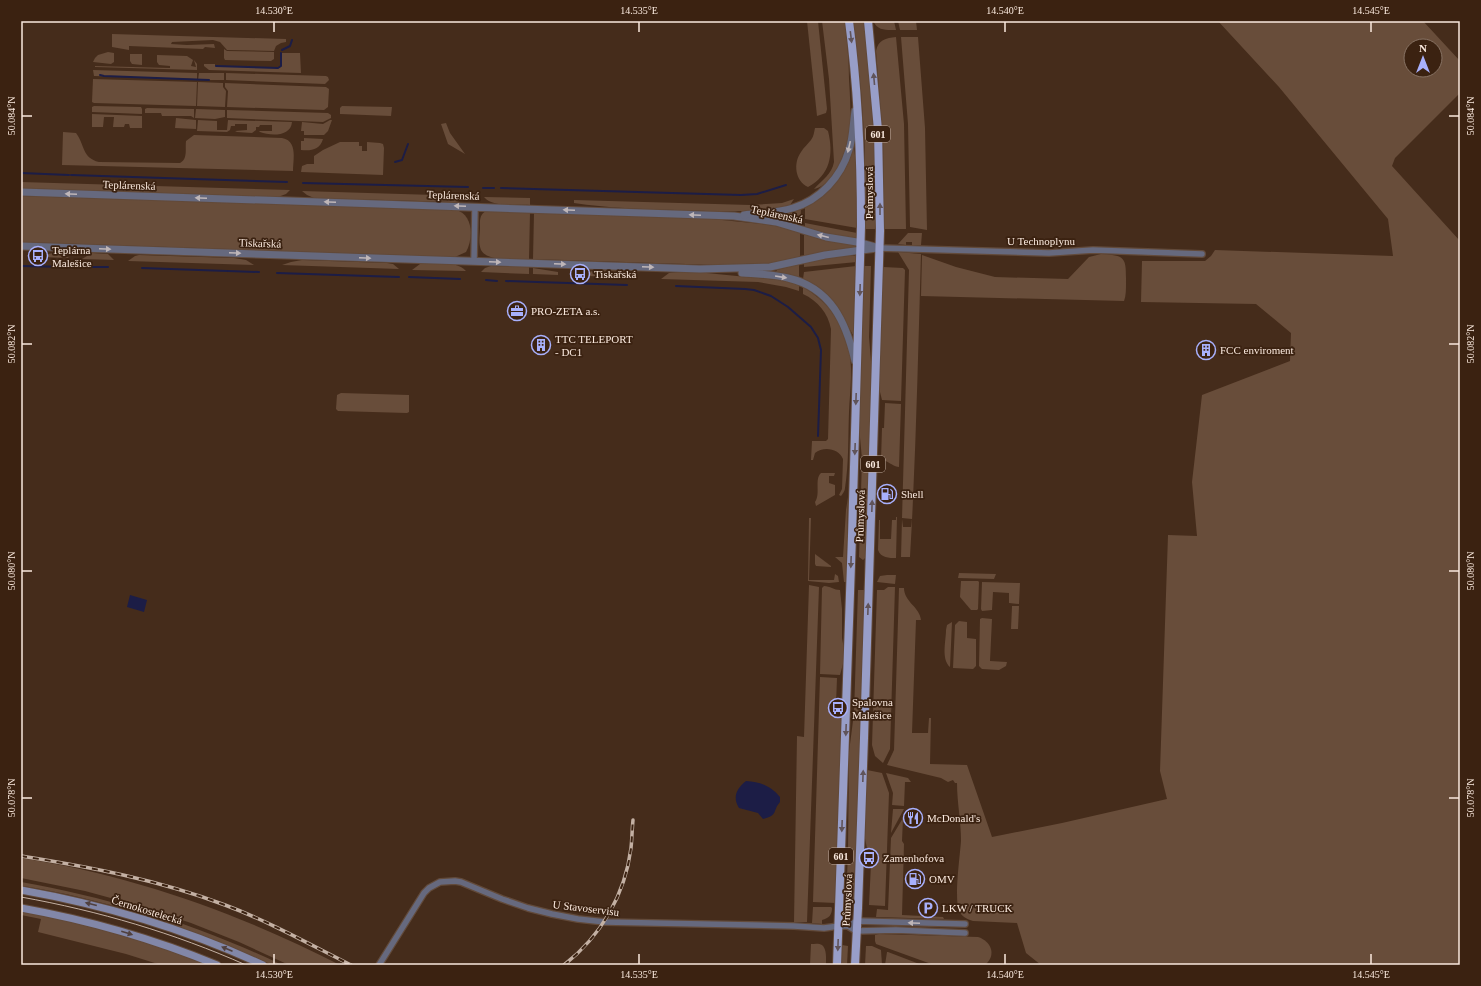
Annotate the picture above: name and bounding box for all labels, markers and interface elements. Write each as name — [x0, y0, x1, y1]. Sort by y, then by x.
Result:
text: 14.530°E — [255, 5, 293, 16]
text: 14.535°E — [620, 5, 658, 16]
text: 14.540°E — [986, 5, 1024, 16]
text: 14.545°E — [1352, 5, 1390, 16]
one-way arrow — [848, 31, 854, 43]
north arrow — [1403, 38, 1443, 78]
text: N — [1419, 42, 1427, 54]
one-way arrow — [871, 73, 878, 85]
text: 50.084°N — [6, 97, 17, 135]
text: 50.084°N — [1465, 97, 1476, 135]
road number: 601 — [866, 126, 890, 142]
one-way arrow — [846, 141, 852, 153]
street label: Průmyslová — [863, 167, 875, 219]
street label: Teplárenská — [102, 178, 156, 192]
street label: Teplárenská — [426, 188, 480, 202]
one-way arrow — [64, 191, 77, 197]
one-way arrow — [194, 195, 207, 201]
one-way arrow — [323, 199, 336, 205]
one-way arrow — [877, 202, 883, 215]
one-way arrow — [454, 203, 466, 210]
street label: Teplárenská — [750, 203, 804, 225]
one-way arrow — [563, 207, 575, 214]
one-way arrow — [689, 211, 701, 218]
one-way arrow — [816, 233, 828, 239]
street label: U Technoplynu — [1007, 235, 1075, 247]
street label: Tiskařská — [239, 236, 281, 250]
place label: Teplárna Malešice — [52, 244, 92, 269]
bus stop icon: Teplárna Malešice — [27, 245, 49, 267]
one-way arrow — [99, 246, 112, 252]
one-way arrow — [229, 250, 242, 256]
one-way arrow — [359, 254, 371, 261]
one-way arrow — [489, 259, 502, 265]
one-way arrow — [554, 261, 566, 268]
bus stop icon: Tiskařská — [569, 263, 591, 285]
one-way arrow — [642, 264, 655, 270]
place label: Tiskařská — [594, 268, 636, 280]
one-way arrow — [775, 274, 787, 280]
one-way arrow — [856, 284, 863, 296]
office icon: PRO-ZETA a.s. — [506, 300, 528, 322]
place label: PRO-ZETA a.s. — [531, 305, 600, 317]
text: 50.082°N — [6, 325, 17, 363]
text: 50.082°N — [1465, 325, 1476, 363]
place label: TTC TELEPORT - DC1 — [555, 333, 633, 358]
building icon: TTC TELEPORT - DC1 — [530, 334, 552, 356]
building icon: FCC enviroment — [1195, 339, 1217, 361]
place label: FCC enviroment — [1220, 344, 1294, 356]
one-way arrow — [853, 393, 859, 406]
one-way arrow — [851, 443, 858, 455]
road number: 601 — [861, 456, 885, 472]
fuel station icon: Shell — [876, 483, 898, 505]
place label: Shell — [901, 488, 924, 500]
street label: Průmyslová — [853, 489, 867, 542]
one-way arrow — [868, 500, 875, 512]
text: 50.080°N — [6, 552, 17, 590]
text: 50.080°N — [1465, 552, 1476, 590]
one-way arrow — [848, 556, 854, 569]
one-way arrow — [865, 603, 872, 615]
place label: Spalovna Malešice — [852, 696, 893, 721]
bus stop icon: Spalovna Malešice — [827, 697, 849, 719]
one-way arrow — [842, 724, 849, 736]
one-way arrow — [860, 769, 866, 782]
text: 50.078°N — [6, 779, 17, 817]
text: 50.078°N — [1465, 779, 1476, 817]
restaurant icon: McDonald's — [902, 807, 924, 829]
place label: McDonald's — [927, 812, 980, 824]
one-way arrow — [839, 820, 846, 832]
bus stop icon: Zamenhofova — [858, 847, 880, 869]
road number: 601 — [829, 848, 853, 864]
place label: Zamenhofova — [883, 852, 944, 864]
fuel station icon: OMV — [904, 868, 926, 890]
street label: Průmyslová — [840, 873, 854, 927]
place label: OMV — [929, 873, 955, 885]
street label: Černokostelecká — [110, 894, 184, 926]
parking icon: LKW / TRUCK — [917, 897, 939, 919]
street label: U Stavoservisu — [552, 898, 620, 918]
one-way arrow — [84, 901, 97, 907]
place label: LKW / TRUCK — [942, 902, 1013, 914]
one-way arrow — [908, 919, 920, 926]
one-way arrow — [121, 930, 133, 936]
one-way arrow — [834, 939, 841, 951]
one-way arrow — [221, 946, 233, 952]
text: 14.530°E — [255, 969, 293, 980]
text: 14.535°E — [620, 969, 658, 980]
text: 14.540°E — [986, 969, 1024, 980]
text: 14.545°E — [1352, 969, 1390, 980]

